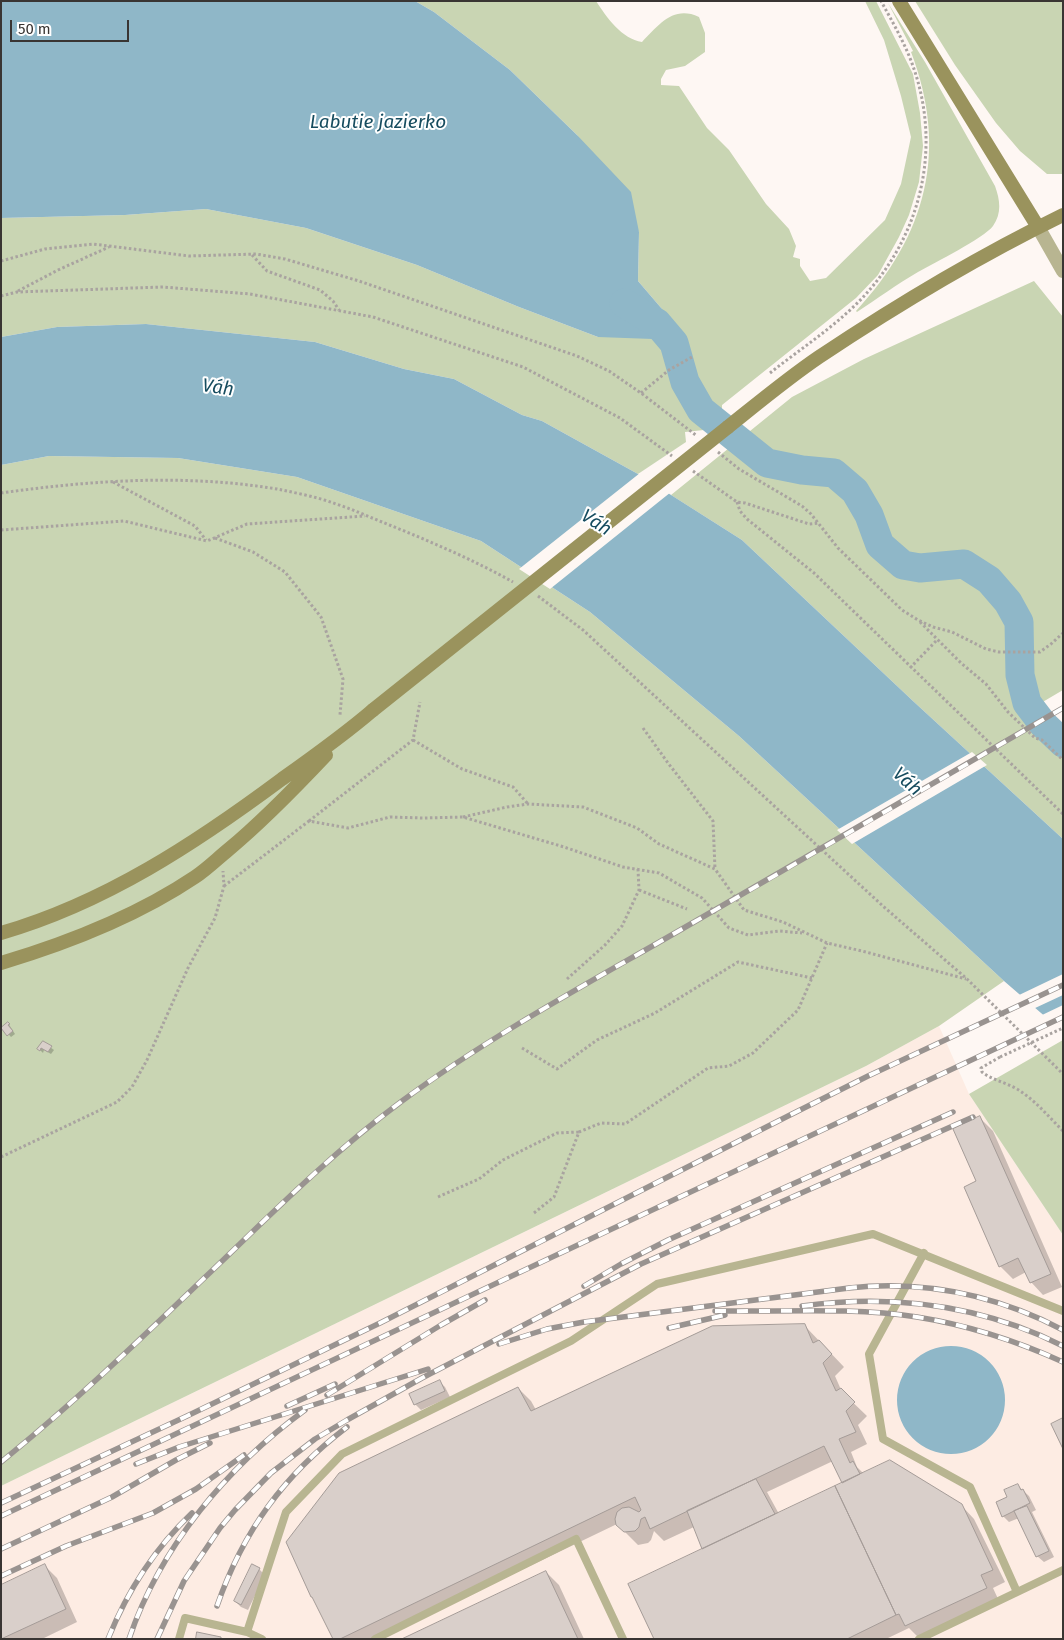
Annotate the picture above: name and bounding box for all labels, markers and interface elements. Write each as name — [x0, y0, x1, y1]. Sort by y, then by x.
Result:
scale bar — [12, 10, 131, 42]
text: 50 m — [18, 20, 51, 38]
water label: Labutie jazierko — [310, 112, 446, 134]
water label: Váh — [201, 374, 235, 402]
water label: Váh — [576, 505, 616, 541]
water label: Váh — [888, 763, 926, 801]

